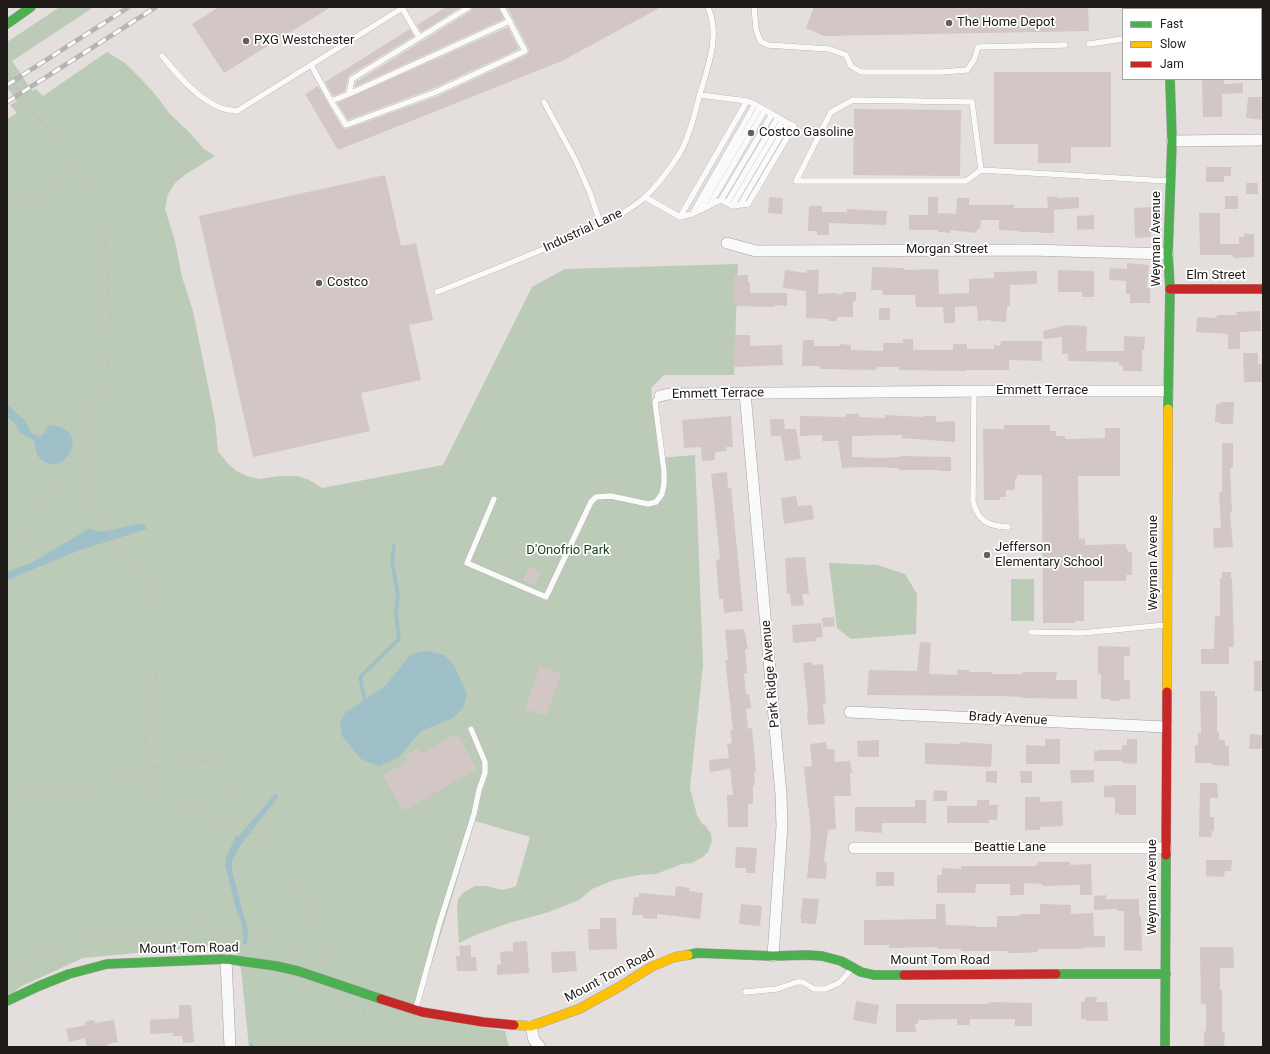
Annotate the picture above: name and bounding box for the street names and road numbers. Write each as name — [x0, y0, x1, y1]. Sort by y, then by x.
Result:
street label: Weyman Avenue — [1149, 191, 1165, 287]
street label: Industrial Lane — [541, 206, 625, 256]
street label: Morgan Street — [906, 242, 988, 258]
street label: Elm Street — [1186, 268, 1246, 284]
street label: Emmett Terrace — [996, 383, 1088, 399]
street label: Emmett Terrace — [672, 385, 764, 403]
street label: Weyman Avenue — [1146, 515, 1162, 611]
street label: Park Ridge Avenue — [759, 620, 783, 728]
street label: Brady Avenue — [968, 709, 1048, 729]
street label: Weyman Avenue — [1145, 839, 1161, 935]
street label: Beattie Lane — [974, 840, 1046, 856]
street label: Mount Tom Road — [139, 940, 239, 958]
street label: Mount Tom Road — [562, 946, 658, 1006]
street label: Mount Tom Road — [890, 953, 990, 969]

